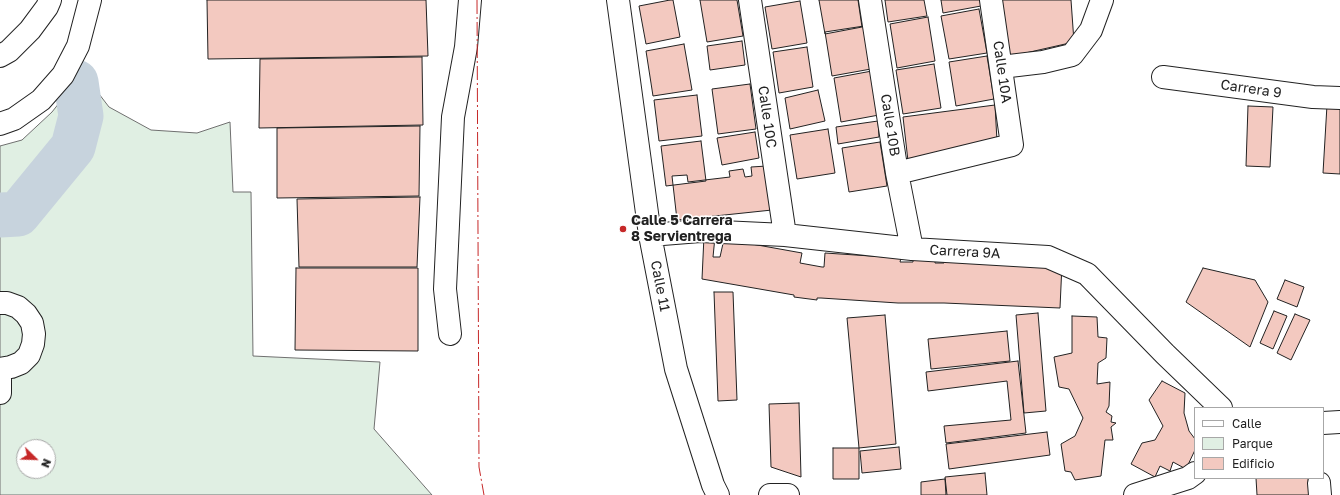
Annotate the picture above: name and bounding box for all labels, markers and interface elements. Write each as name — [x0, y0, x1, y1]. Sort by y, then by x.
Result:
street label: Calle 10A — [989, 40, 1015, 104]
street label: Carrera 9 — [1219, 76, 1283, 102]
street label: Calle 10C — [754, 85, 780, 149]
street label: Calle 10B — [877, 93, 903, 157]
place label: Calle 5 Carrera 8 Servientrega — [631, 213, 733, 246]
marker: Calle 5 Carrera 8 Servientrega — [618, 224, 628, 234]
street label: Carrera 9A — [929, 242, 1001, 262]
street label: Calle 11 — [647, 259, 673, 313]
legend — [1194, 407, 1324, 479]
text: Calle — [1232, 416, 1261, 431]
text: Parque — [1232, 436, 1273, 451]
north arrow — [16, 439, 56, 479]
text: Edificio — [1232, 456, 1274, 471]
text: N — [39, 457, 54, 470]

